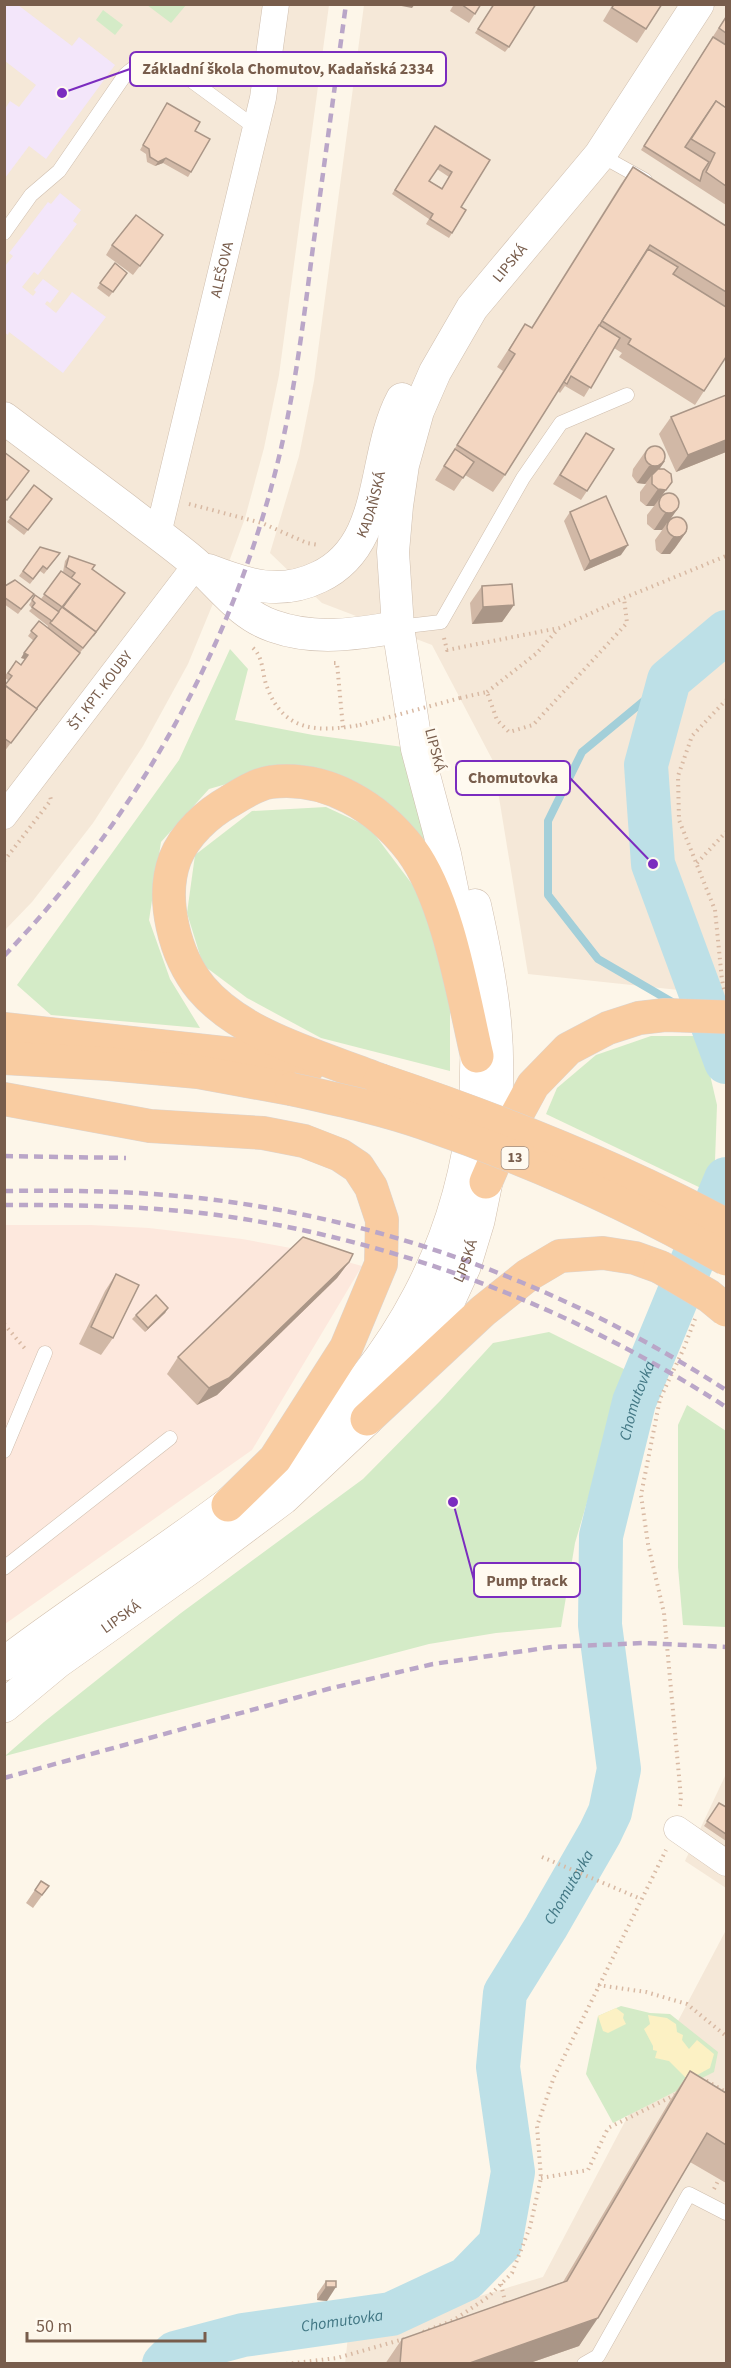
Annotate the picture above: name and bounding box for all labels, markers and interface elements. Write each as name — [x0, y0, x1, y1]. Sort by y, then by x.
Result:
callout: Základní škola Chomutov, Kadaňská 2334 — [130, 52, 446, 86]
text: Základní škola Chomutov, Kadaňská 2334 — [142, 58, 434, 80]
street label: ALEŠOVA — [205, 239, 239, 300]
street label: LIPSKÁ — [487, 239, 533, 287]
street label: KADAŇSKÁ — [351, 469, 391, 541]
street label: ŠT. KPT. KOUBY — [63, 646, 138, 735]
street label: LIPSKÁ — [419, 726, 451, 775]
callout: Chomutovka — [456, 761, 570, 795]
text: Chomutovka — [468, 767, 558, 789]
road number: 13 — [502, 1147, 528, 1169]
street label: LIPSKÁ — [448, 1236, 483, 1286]
water label: Chomutovka — [614, 1357, 661, 1443]
callout: Pump track — [474, 1563, 580, 1597]
text: Pump track — [486, 1570, 568, 1592]
street label: LIPSKÁ — [97, 1595, 146, 1638]
water label: Chomutovka — [539, 1846, 599, 1929]
water label: Chomutovka — [300, 2304, 385, 2338]
scale bar — [27, 2305, 206, 2343]
text: 50 m — [36, 2314, 72, 2339]

